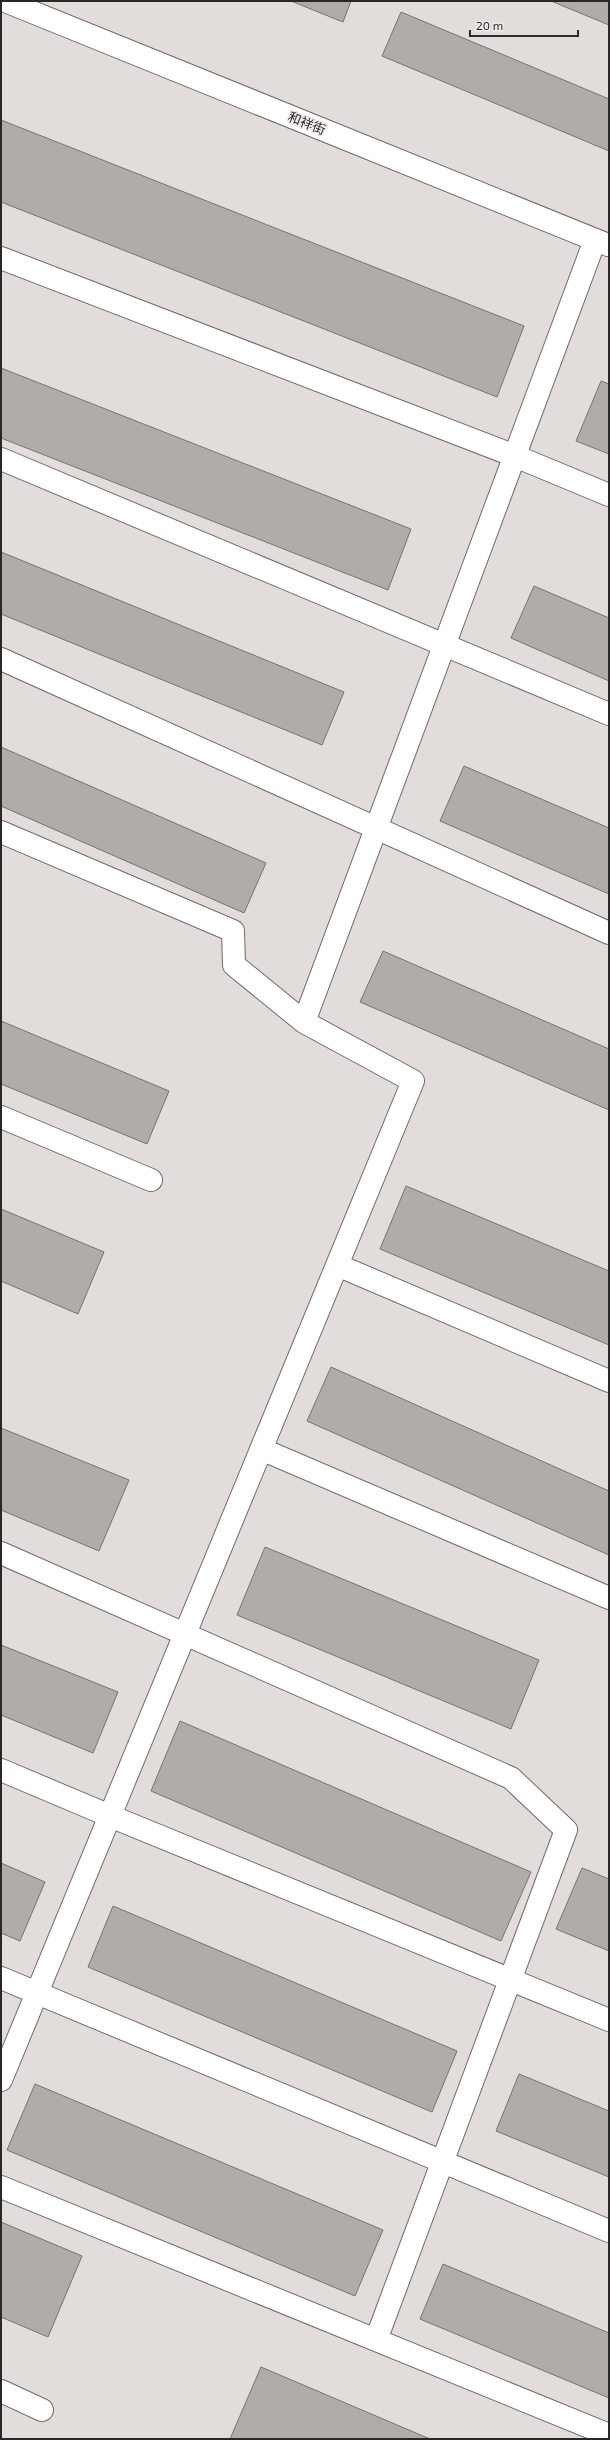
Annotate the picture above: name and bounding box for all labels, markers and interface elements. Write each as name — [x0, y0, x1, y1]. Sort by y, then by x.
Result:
scale bar — [470, 12, 578, 38]
text: 20 m — [476, 18, 503, 32]
street label: 和祥街 — [286, 108, 328, 138]

